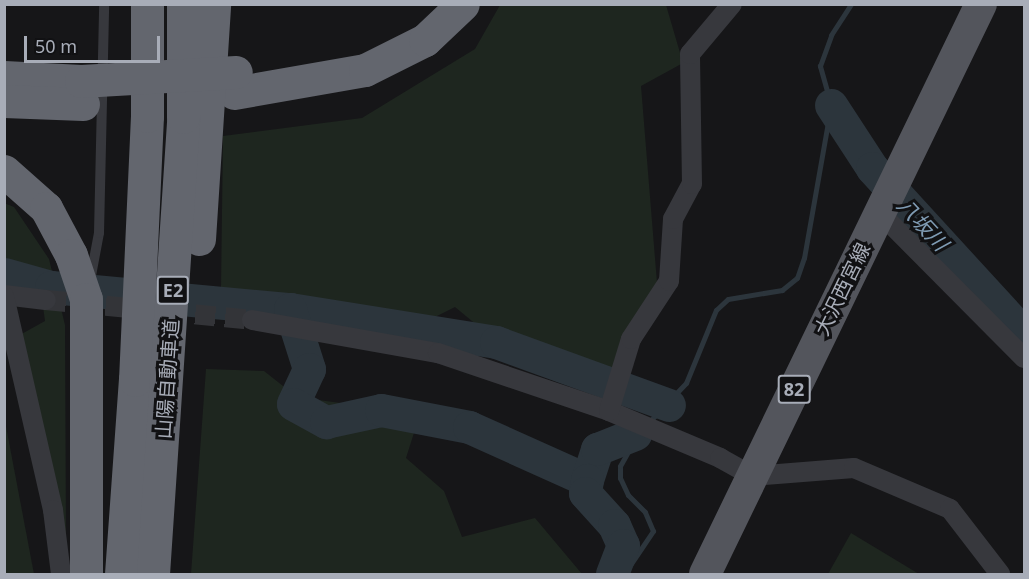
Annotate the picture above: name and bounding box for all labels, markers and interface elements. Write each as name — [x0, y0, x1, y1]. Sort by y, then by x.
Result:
scale bar — [27, 24, 164, 62]
text: 50 m — [35, 34, 77, 58]
water label: 八坂川 — [892, 192, 954, 256]
street label: 大沢西宮線 — [809, 239, 875, 339]
road number: E2 — [156, 275, 190, 305]
street label: 山陽自動車道 — [151, 318, 183, 440]
road number: 82 — [778, 374, 810, 404]

